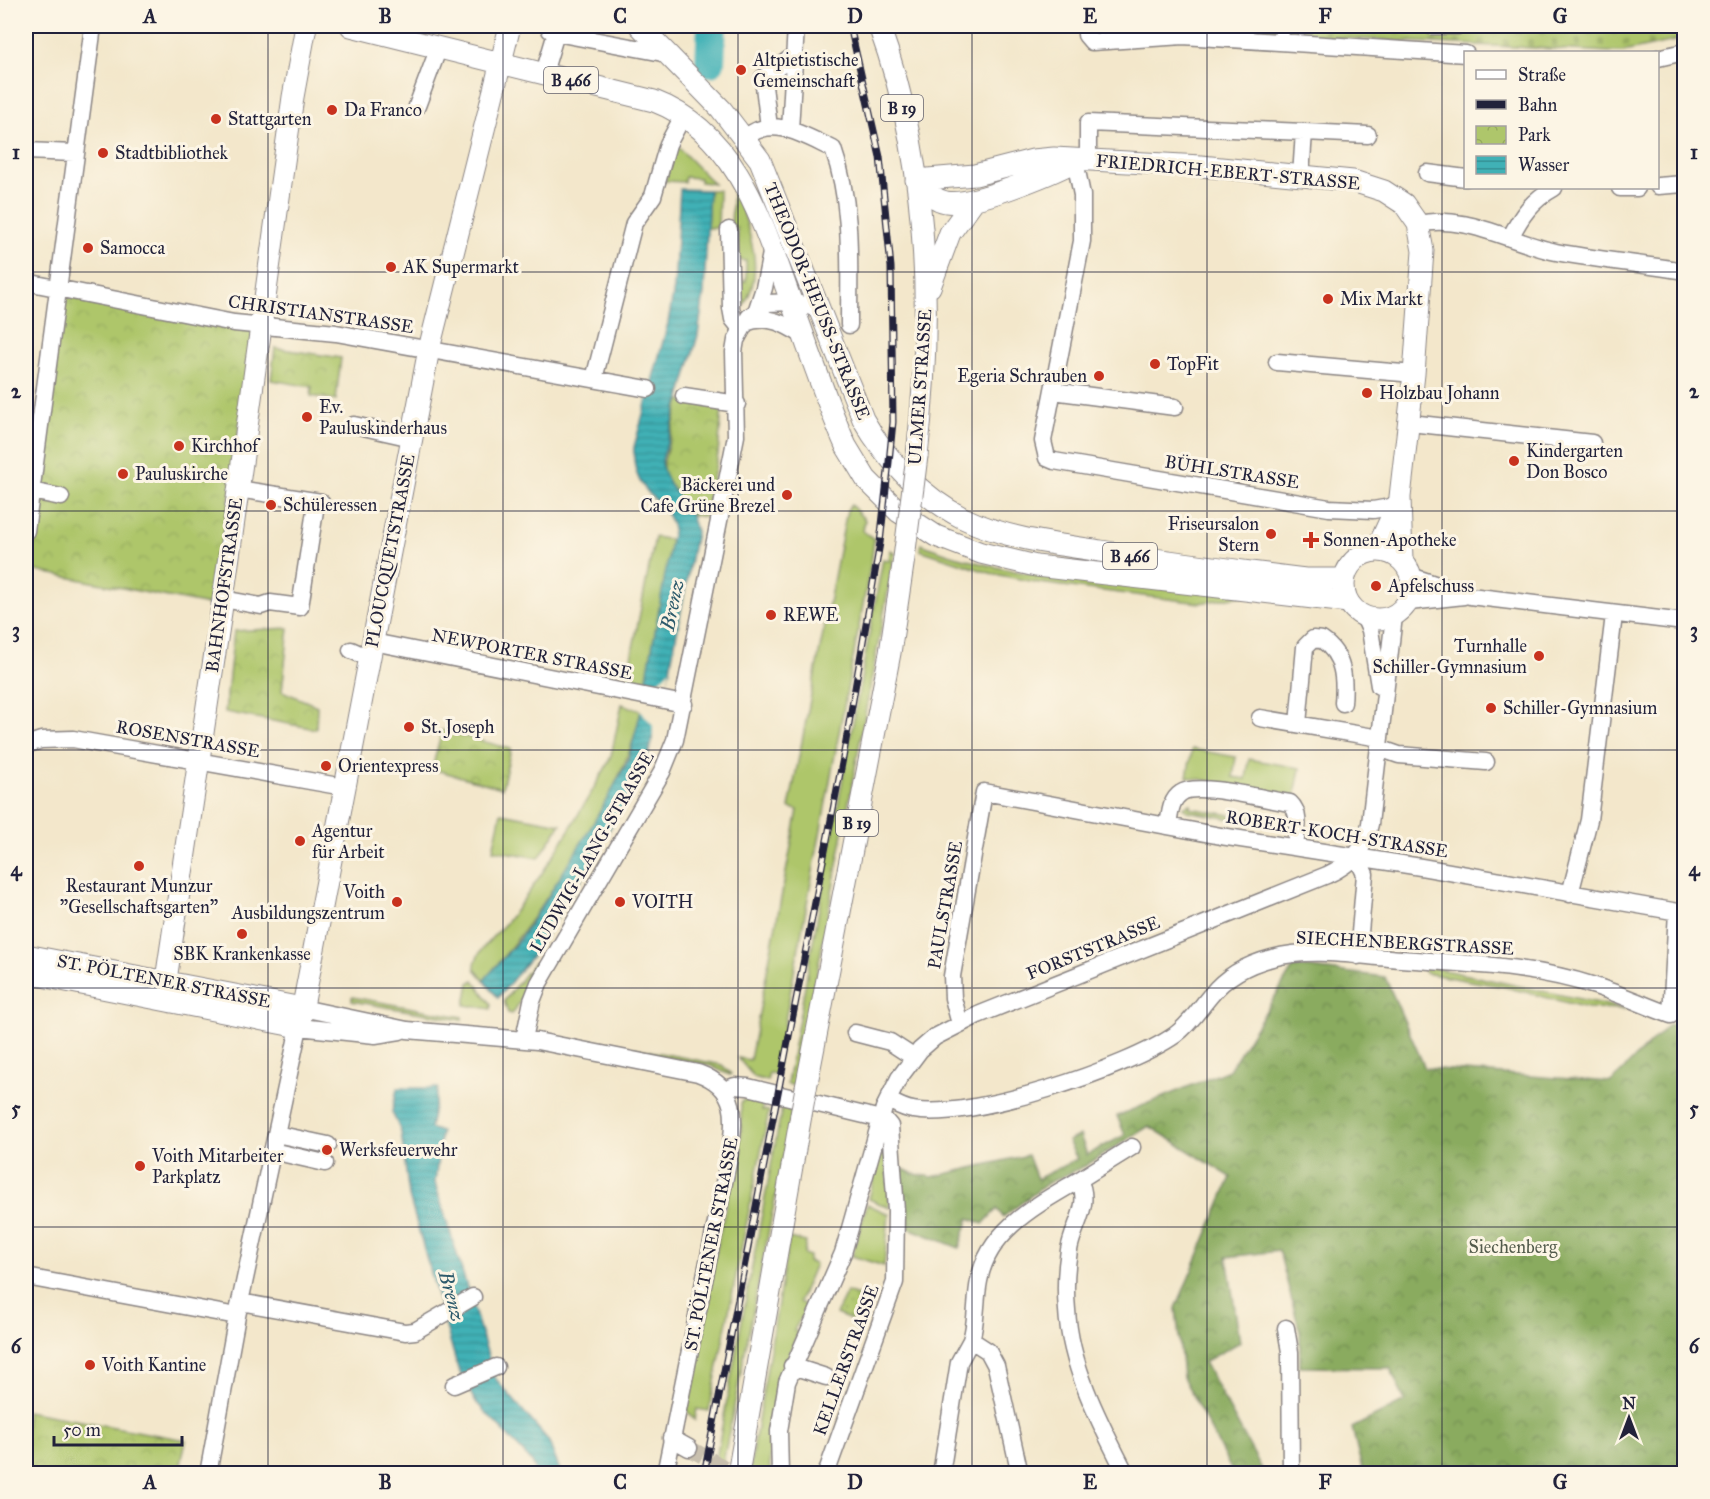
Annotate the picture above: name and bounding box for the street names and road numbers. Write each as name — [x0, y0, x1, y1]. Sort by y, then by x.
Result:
road number: B 466 — [544, 67, 598, 93]
road number: B 19 — [881, 95, 923, 121]
street label: FRIEDRICH-EBERT-STRASSE — [1095, 149, 1361, 195]
street label: THEODOR-HEUSS-STRASSE — [759, 179, 875, 423]
street label: CHRISTIANSTRASSE — [227, 290, 415, 338]
street label: ULMER STRASSE — [904, 308, 936, 466]
street label: BÜHLSTRASSE — [1163, 450, 1301, 494]
street label: PLOUCQUETSTRASSE — [360, 452, 420, 650]
street label: BAHNHOFSTRASSE — [201, 496, 247, 674]
road number: B 466 — [1103, 543, 1157, 569]
street label: NEWPORTER STRASSE — [430, 624, 634, 684]
street label: ROSENSTRASSE — [114, 716, 262, 762]
street label: LUDWIG-LANG-STRASSE — [525, 747, 659, 957]
street label: ROBERT-KOCH-STRASSE — [1224, 806, 1450, 862]
road number: B 19 — [836, 810, 878, 836]
street label: PAULSTRASSE — [923, 839, 967, 971]
street label: FORSTSTRASSE — [1023, 911, 1163, 985]
street label: SIECHENBERGSTRASSE — [1296, 926, 1515, 960]
street label: ST. PÖLTENER STRASSE — [55, 948, 273, 1013]
street label: ST. PÖLTENER STRASSE — [678, 1135, 743, 1353]
street label: KELLERSTRASSE — [808, 1281, 884, 1438]

